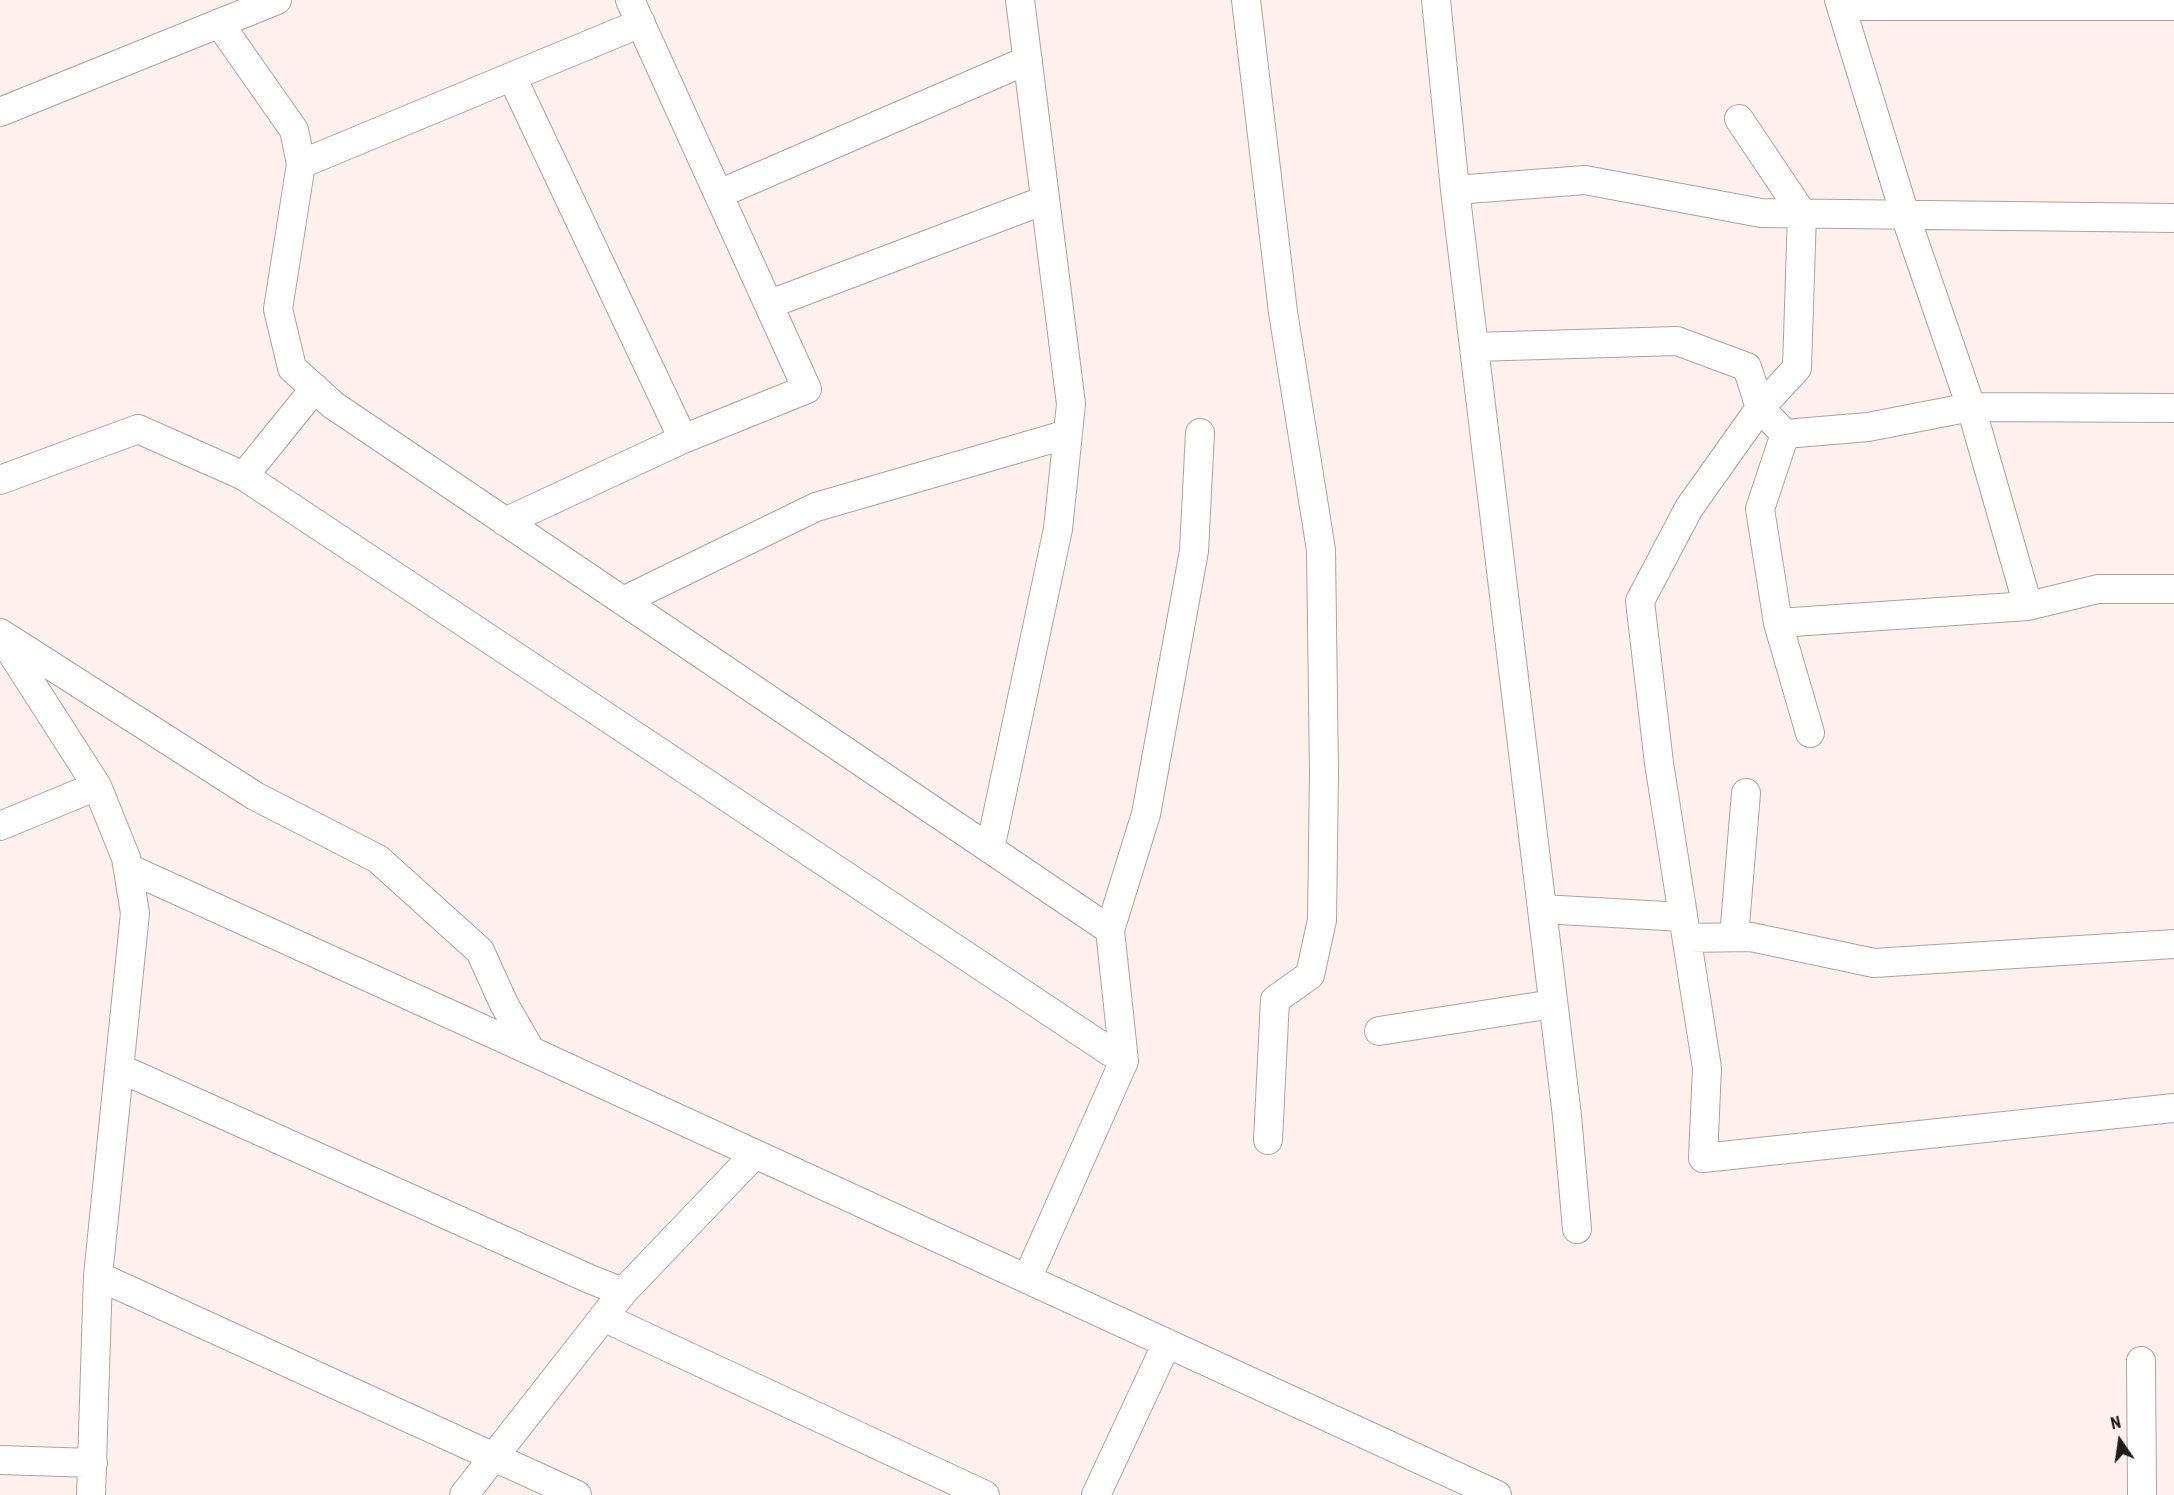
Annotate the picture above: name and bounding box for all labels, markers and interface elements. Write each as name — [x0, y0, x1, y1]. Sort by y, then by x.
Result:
north arrow — [2090, 1411, 2150, 1471]
text: N — [2109, 1413, 2123, 1433]

